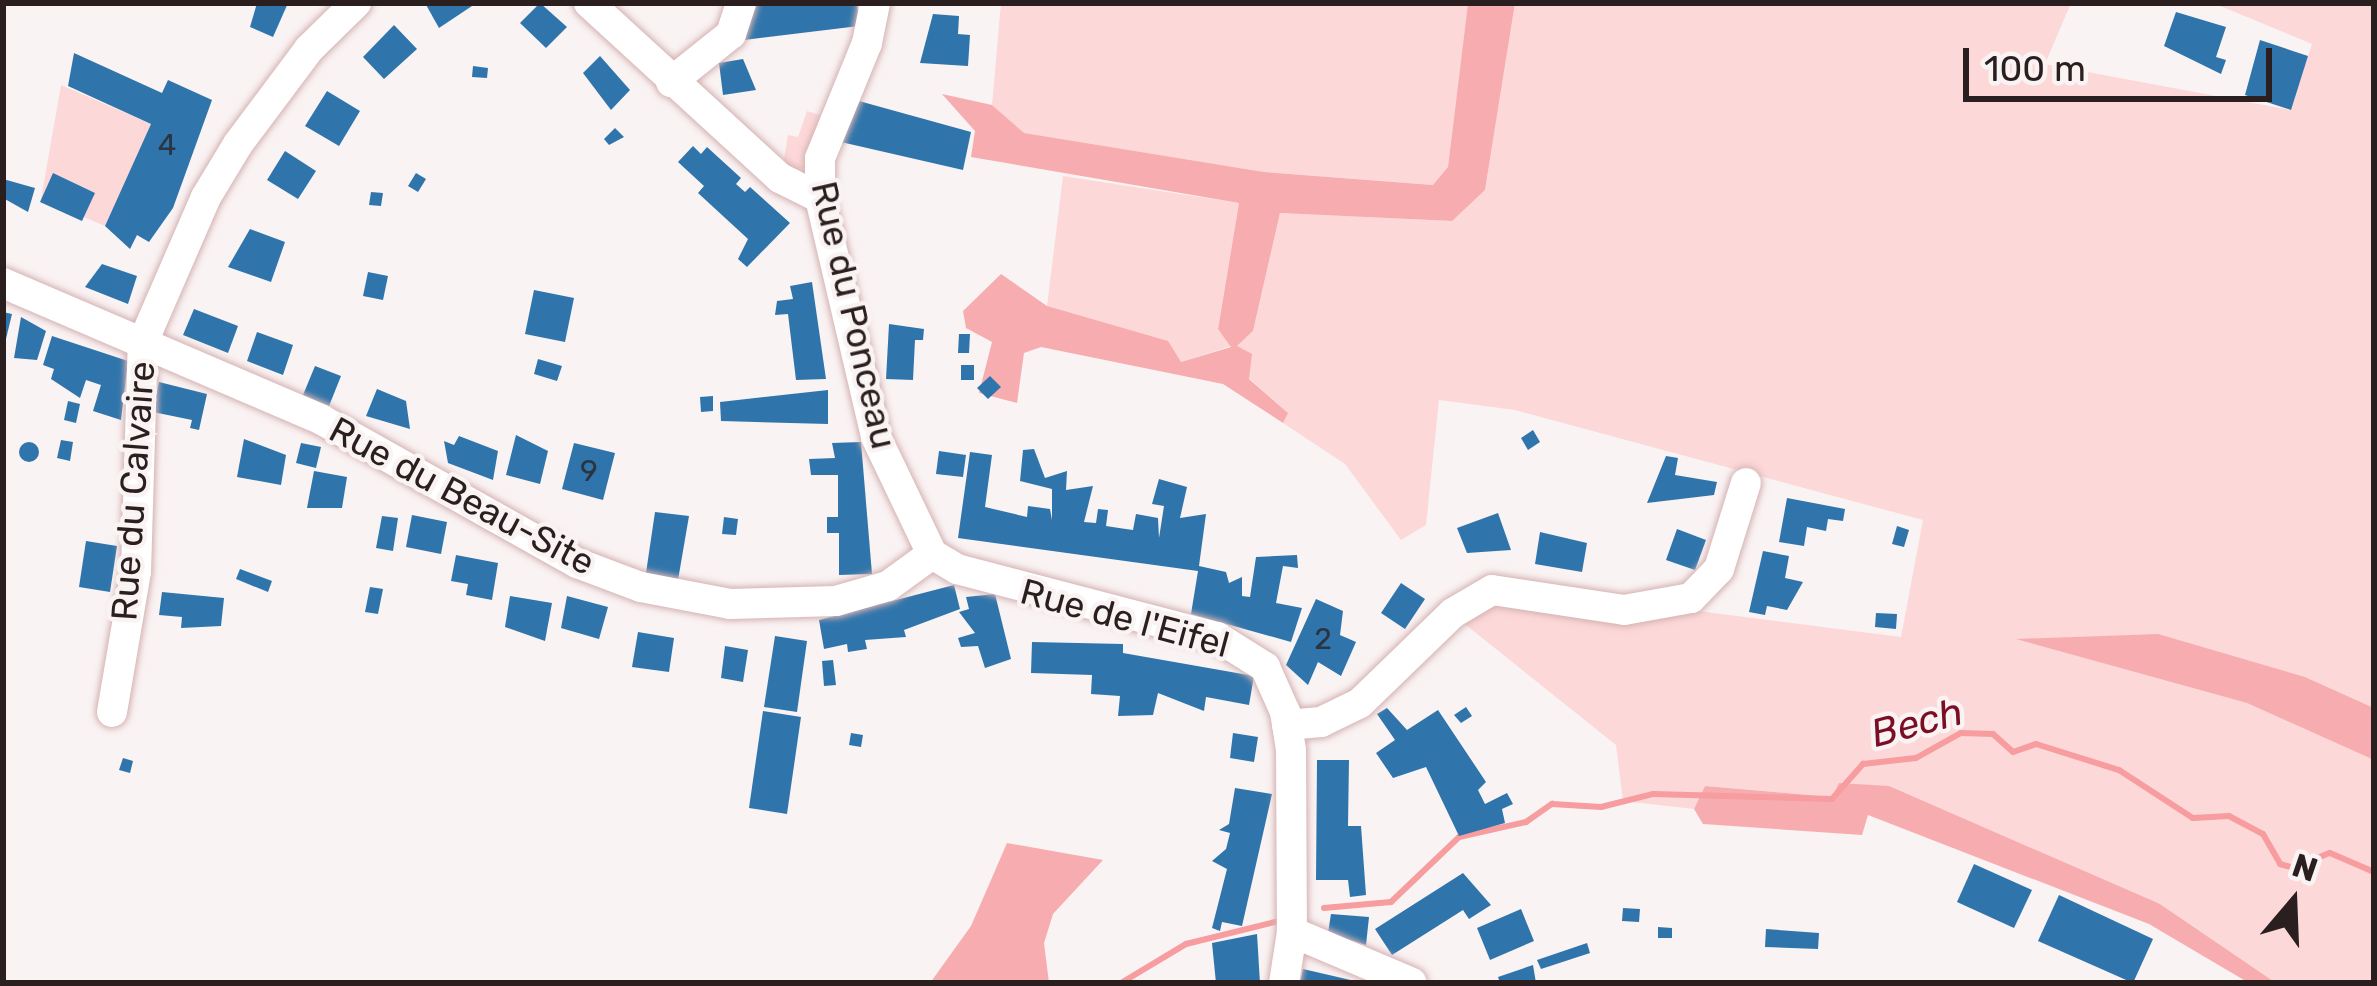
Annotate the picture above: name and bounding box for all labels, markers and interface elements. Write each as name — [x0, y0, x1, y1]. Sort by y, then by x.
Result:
scale bar — [1969, 24, 2278, 98]
text: 100 m — [1984, 47, 2086, 90]
house number: 4 — [158, 127, 176, 163]
street label: Rue du Ponceau — [802, 177, 906, 453]
street label: Rue du Calvaire — [102, 360, 164, 622]
street label: Rue du Beau-Site — [322, 408, 602, 584]
house number: 9 — [580, 453, 598, 489]
street label: Rue de l'Eifel — [1016, 569, 1234, 667]
house number: 2 — [1314, 621, 1332, 657]
water label: Bech — [1866, 688, 1968, 758]
north arrow — [2233, 842, 2353, 962]
text: N — [2287, 845, 2322, 890]

